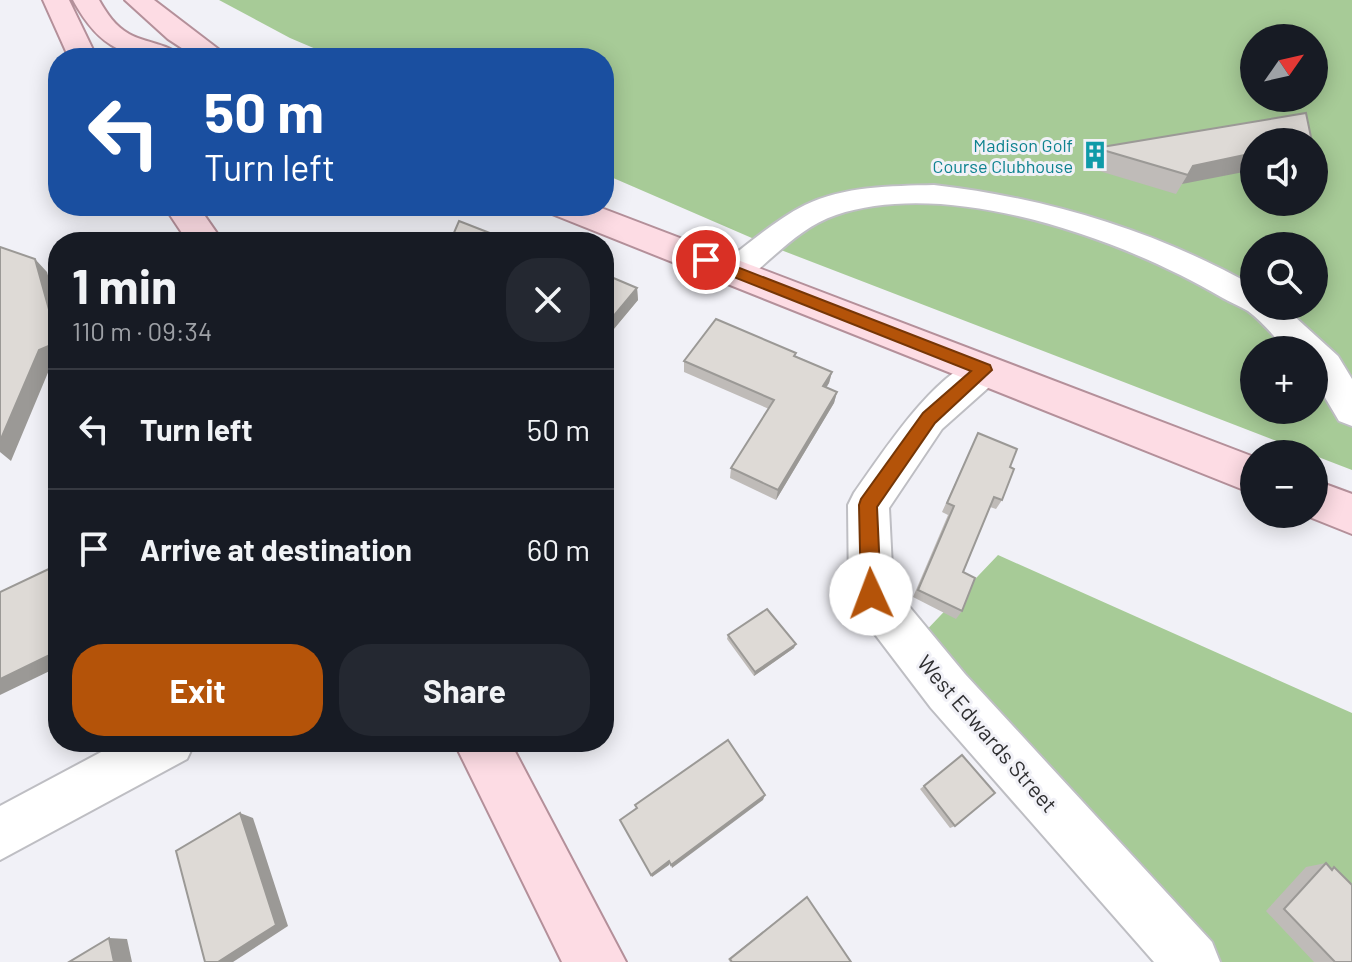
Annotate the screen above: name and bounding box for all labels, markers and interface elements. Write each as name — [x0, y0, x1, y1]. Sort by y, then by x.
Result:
north arrow — [1240, 24, 1328, 112]
map controls — [1240, 24, 1328, 528]
text: 50 m — [204, 77, 324, 144]
icon: left — [72, 80, 176, 184]
button: sound — [1240, 128, 1328, 216]
place label: Madison Golf Course Clubhouse — [932, 134, 1073, 177]
building icon: Madison Golf Course Clubhouse — [1080, 140, 1110, 170]
text: Turn left — [204, 145, 335, 188]
pin — [672, 226, 740, 294]
button: search — [1240, 232, 1328, 320]
icon: arrive — [684, 238, 728, 282]
text: 1 min — [72, 256, 177, 314]
button: close — [506, 258, 590, 342]
text: 110 m · 09:34 — [72, 315, 212, 346]
button: + — [1240, 336, 1328, 424]
icon: left — [72, 407, 116, 451]
text: Turn left — [140, 411, 253, 447]
text: 50 m — [527, 411, 590, 447]
button: − — [1240, 440, 1328, 528]
icon: arrive — [72, 527, 116, 571]
text: Arrive at destination — [140, 531, 412, 567]
text: 60 m — [527, 531, 590, 567]
position arrow — [829, 552, 913, 636]
button: Exit — [72, 644, 323, 736]
button: Share — [339, 644, 590, 736]
street label: West Edwards Street — [913, 649, 1063, 817]

